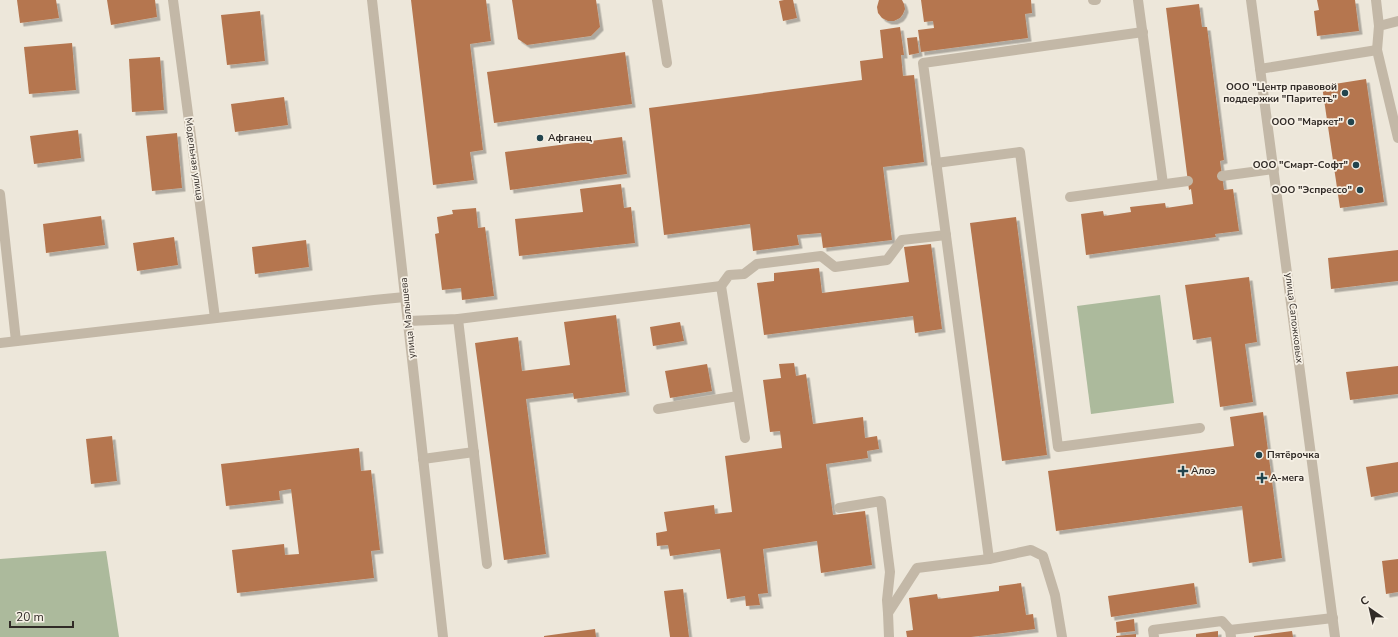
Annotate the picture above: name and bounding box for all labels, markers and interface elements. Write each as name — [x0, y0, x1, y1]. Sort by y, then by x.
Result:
place label: ООО "Центр правовой поддержки "Паритетъ" — [1223, 80, 1337, 106]
marker: ООО "Центр правовой поддержки "Паритетъ" — [1340, 88, 1350, 98]
place label: ООО "Маркет" — [1272, 115, 1343, 129]
street label: Модельная улица — [181, 117, 207, 201]
marker: ООО "Маркет" — [1346, 117, 1356, 127]
place label: Афганец — [548, 131, 593, 145]
marker: Афганец — [535, 133, 545, 143]
place label: ООО "Смарт-Софт" — [1253, 158, 1348, 172]
marker: ООО "Смарт-Софт" — [1351, 160, 1361, 170]
place label: ООО "Эспрессо" — [1272, 183, 1352, 197]
marker: ООО "Эспрессо" — [1355, 185, 1365, 195]
street label: улица Сапожковых — [1282, 272, 1307, 365]
street label: улица Малышева — [397, 277, 419, 359]
place label: Пятёрочка — [1267, 448, 1320, 462]
marker: Пятёрочка — [1254, 450, 1264, 460]
place label: Алоэ — [1191, 464, 1215, 478]
marker: Алоэ — [1178, 466, 1188, 476]
place label: А-мега — [1270, 471, 1304, 485]
marker: А-мега — [1257, 473, 1267, 483]
north arrow — [1350, 589, 1390, 629]
text: С — [1357, 593, 1372, 609]
scale bar — [10, 603, 73, 629]
text: 20 m — [16, 609, 44, 625]

